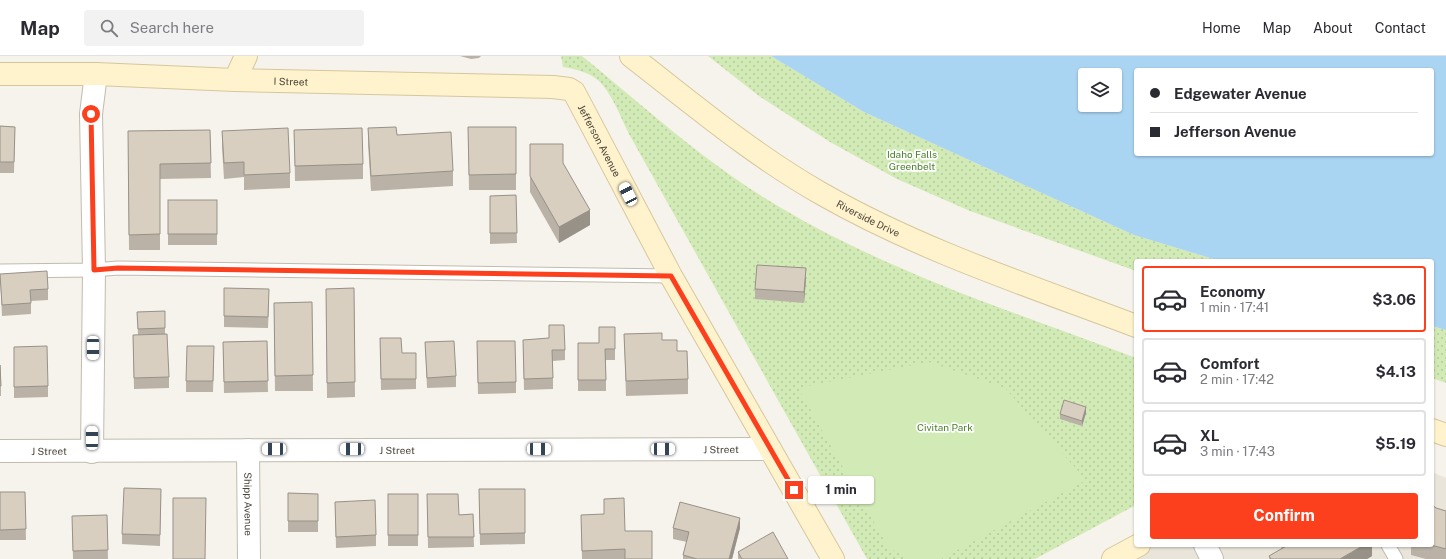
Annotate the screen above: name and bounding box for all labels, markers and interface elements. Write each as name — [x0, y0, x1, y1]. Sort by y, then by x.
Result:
search box — [84, 10, 364, 46]
text: Map — [20, 17, 60, 39]
icon: search — [98, 17, 120, 39]
text: Search here — [130, 19, 214, 36]
text: Home — [1202, 20, 1241, 36]
text: Map — [1263, 20, 1291, 36]
text: About — [1313, 20, 1353, 36]
text: Contact — [1375, 20, 1426, 36]
map controls — [1078, 68, 1122, 112]
button: layers — [1078, 68, 1122, 112]
street label: I Street — [273, 75, 308, 88]
text: Edgewater Avenue — [1174, 85, 1307, 102]
street label: Jefferson Avenue — [576, 102, 624, 179]
route start — [82, 105, 100, 123]
text: Jefferson Avenue — [1174, 123, 1296, 140]
park label: Idaho Falls Greenbelt — [887, 148, 937, 172]
car — [617, 181, 639, 207]
street label: Riverside Drive — [834, 197, 902, 239]
icon: car — [1152, 281, 1188, 317]
text: Economy — [1200, 283, 1265, 300]
text: $3.06 — [1372, 291, 1416, 308]
text: 1 min · 17:41 — [1200, 300, 1269, 315]
car — [87, 336, 99, 360]
icon: car — [1152, 353, 1188, 389]
text: Comfort — [1200, 355, 1260, 372]
text: $4.13 — [1376, 363, 1416, 380]
text: 2 min · 17:42 — [1200, 372, 1274, 387]
park label: Civitan Park — [917, 421, 973, 433]
icon: car — [1152, 425, 1188, 461]
car — [86, 426, 98, 450]
text: XL — [1200, 427, 1219, 444]
text: $5.19 — [1375, 435, 1416, 452]
car — [262, 443, 286, 455]
car — [340, 443, 364, 455]
car — [527, 443, 551, 455]
car — [651, 443, 675, 455]
street label: J Street — [703, 443, 739, 455]
street label: J Street — [379, 444, 415, 456]
text: 3 min · 17:43 — [1200, 444, 1275, 459]
street label: J Street — [31, 445, 67, 457]
street label: Shipp Avenue — [242, 472, 255, 536]
callout: 1 min — [808, 476, 874, 504]
route end — [785, 481, 803, 499]
text: 1 min — [825, 482, 857, 497]
button: Confirm — [1150, 493, 1418, 539]

